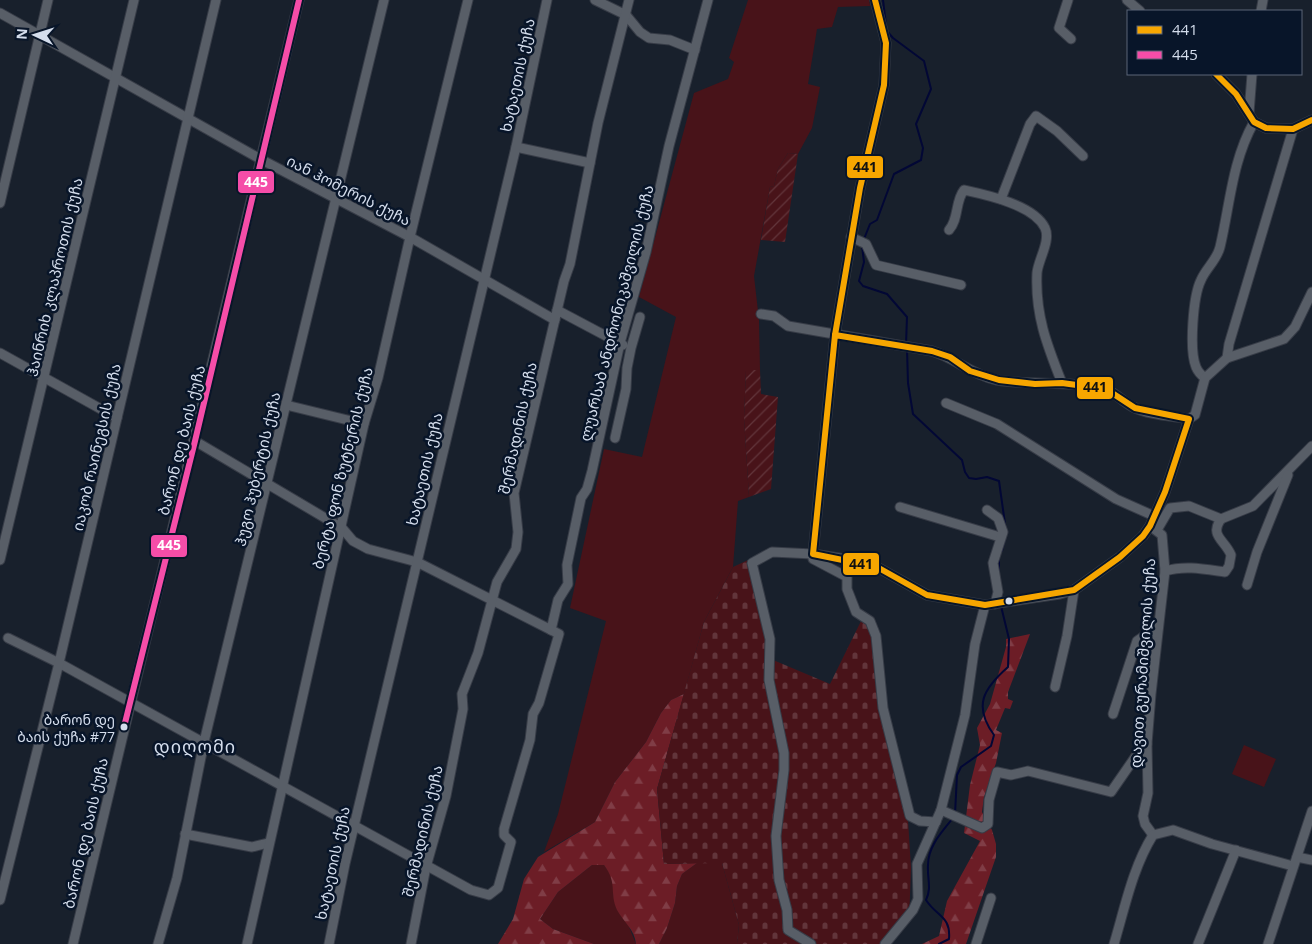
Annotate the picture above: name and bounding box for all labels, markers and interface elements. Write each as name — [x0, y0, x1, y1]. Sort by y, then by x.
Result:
north arrow — [10, 10, 60, 60]
legend — [1127, 10, 1302, 75]
street label: ხატაეთის ქუჩა — [495, 16, 539, 134]
text: 441 — [1172, 19, 1198, 39]
text: N — [12, 28, 31, 40]
text: 445 — [1172, 44, 1198, 64]
street label: იან ჰომერის ქუჩა — [284, 150, 414, 230]
line badge: 441 — [846, 155, 884, 179]
text: 441 — [853, 157, 877, 176]
line badge: 445 — [237, 170, 275, 194]
text: 445 — [244, 172, 268, 191]
street label: ჰაინრიხ კლაპროთის ქუჩა — [21, 176, 87, 378]
street label: ლუარსაბ ანდრონიკაშვილის ქუჩა — [574, 183, 658, 443]
street label: შერმადინის ქუჩა — [493, 360, 541, 496]
street label: იაკობ რაინეგსის ქუჩა — [67, 361, 125, 533]
street label: ბარონ დე ბაის ქუჩა — [153, 363, 209, 517]
street label: ბერტა ფონ ზუტნერის ქუჩა — [307, 365, 377, 571]
line badge: 441 — [1076, 376, 1114, 400]
text: 441 — [1083, 377, 1107, 396]
street label: ჰუგო ჰუბერტის ქუჩა — [230, 390, 284, 548]
street label: ხატაეთის ქუჩა — [401, 411, 447, 527]
line badge: 445 — [150, 534, 188, 558]
text: 445 — [157, 535, 181, 554]
line badge: 441 — [842, 552, 880, 576]
text: 441 — [849, 554, 873, 573]
street label: დავით გურამიშვილის ქუჩა — [1125, 557, 1159, 769]
unlabelled marker — [1004, 596, 1014, 606]
place label: ბარონ დე ბაის ქუჩა #77 — [17, 710, 115, 746]
marker: ბარონ დე ბაის ქუჩა #77 — [119, 722, 129, 732]
district label: დიღომი — [154, 734, 236, 758]
street label: ბარონ დე ბაის ქუჩა — [58, 756, 112, 910]
street label: შერმადინის ქუჩა — [397, 763, 447, 899]
street label: ხატაეთის ქუჩა — [310, 804, 354, 922]

